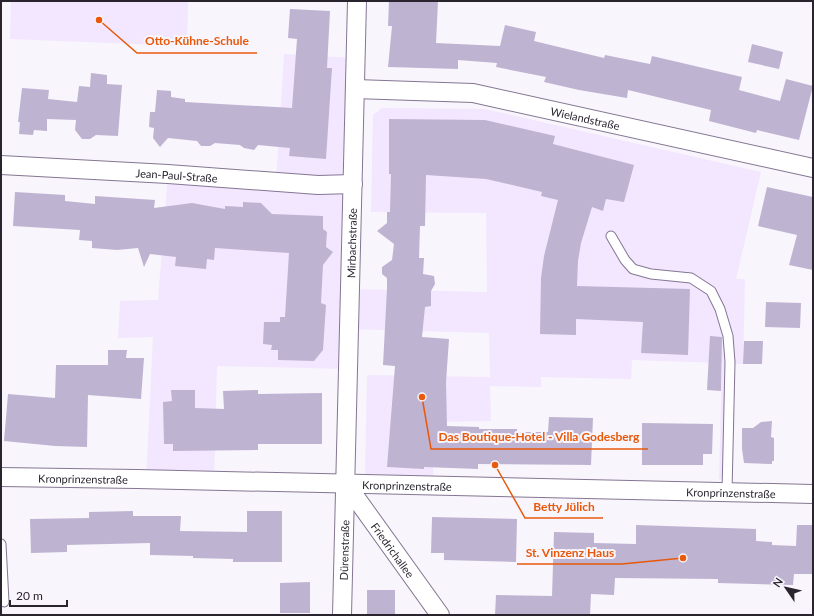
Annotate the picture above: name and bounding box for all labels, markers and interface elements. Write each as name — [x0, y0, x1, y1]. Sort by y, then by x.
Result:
callout: Otto-Kühne-Schule — [137, 29, 257, 53]
text: Otto-Kühne-Schule — [145, 33, 250, 48]
street label: Wielandstraße — [549, 104, 621, 132]
street label: Jean-Paul-Straße — [135, 166, 218, 184]
street label: Mirbachstraße — [344, 208, 358, 278]
callout: Das Boutique-Hotel - Villa Godesberg — [431, 425, 648, 449]
text: Das Boutique-Hotel - Villa Godesberg — [439, 429, 640, 444]
street label: Kronprinzenstraße — [38, 471, 128, 485]
street label: Kronprinzenstraße — [362, 477, 452, 492]
street label: Kronprinzenstraße — [686, 485, 776, 500]
callout: Betty Jülich — [525, 494, 603, 518]
text: Betty Jülich — [533, 499, 595, 514]
street label: Dürenstraße — [336, 519, 351, 580]
street label: Friedrichallee — [369, 520, 417, 580]
callout: St. Vinzenz Haus — [517, 540, 622, 564]
text: St. Vinzenz Haus — [526, 545, 614, 560]
north arrow — [766, 568, 806, 608]
text: N — [770, 575, 785, 589]
scale bar — [10, 582, 67, 608]
text: 20 m — [16, 588, 43, 603]

